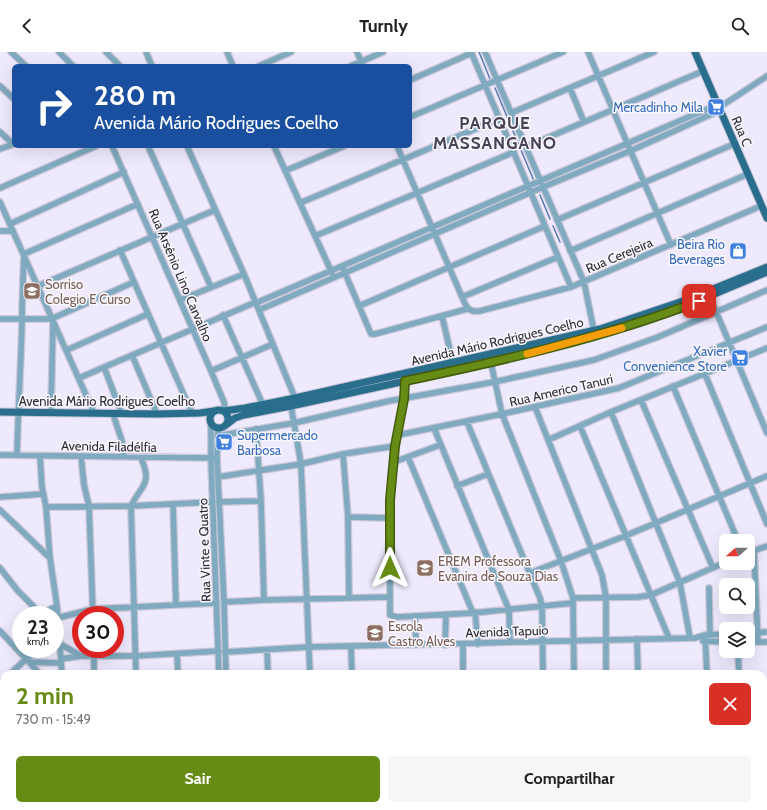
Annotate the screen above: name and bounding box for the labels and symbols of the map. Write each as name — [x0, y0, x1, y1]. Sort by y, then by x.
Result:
supermarket icon: Mercadinho Mila — [706, 97, 726, 117]
place label: Mercadinho Mila — [613, 99, 704, 115]
district label: PARQUE MASSANGANO — [433, 113, 557, 153]
street label: Rua C — [728, 113, 756, 149]
street label: Rua Arsênio Lino Carvalho — [146, 206, 216, 344]
street label: Rua Cerejeira — [583, 233, 656, 277]
place label: Beira Rio Beverages — [669, 236, 726, 267]
shop icon: Beira Rio Beverages — [728, 241, 748, 261]
place label: Sorriso Colegio E Curso — [45, 276, 131, 307]
school or university icon: Sorriso Colegio E Curso — [22, 281, 42, 301]
pin — [682, 284, 716, 318]
street label: Avenida Mário Rodrigues Coelho — [409, 313, 585, 369]
place label: Xavier Convenience Store — [623, 343, 728, 374]
supermarket icon: Xavier Convenience Store — [730, 348, 750, 368]
street label: Rua Americo Tanuri — [508, 370, 614, 410]
street label: Avenida Mário Rodrigues Coelho — [19, 393, 195, 409]
place label: Supermercado Barbosa — [237, 427, 318, 458]
supermarket icon: Supermercado Barbosa — [214, 432, 234, 452]
street label: Avenida Filadélfia — [61, 437, 158, 455]
street label: Rua Vinte e Quatro — [194, 498, 214, 602]
north arrow — [719, 534, 755, 570]
position arrow — [369, 547, 411, 589]
place label: EREM Professora Evanira de Souza Dias — [438, 553, 559, 584]
school or university icon: EREM Professora Evanira de Souza Dias — [415, 558, 435, 578]
speed limit sign: 30 — [72, 606, 124, 658]
place label: Escola Castro Alves — [388, 618, 456, 649]
street label: Avenida Tapuio — [465, 622, 549, 640]
school or university icon: Escola Castro Alves — [365, 623, 385, 643]

